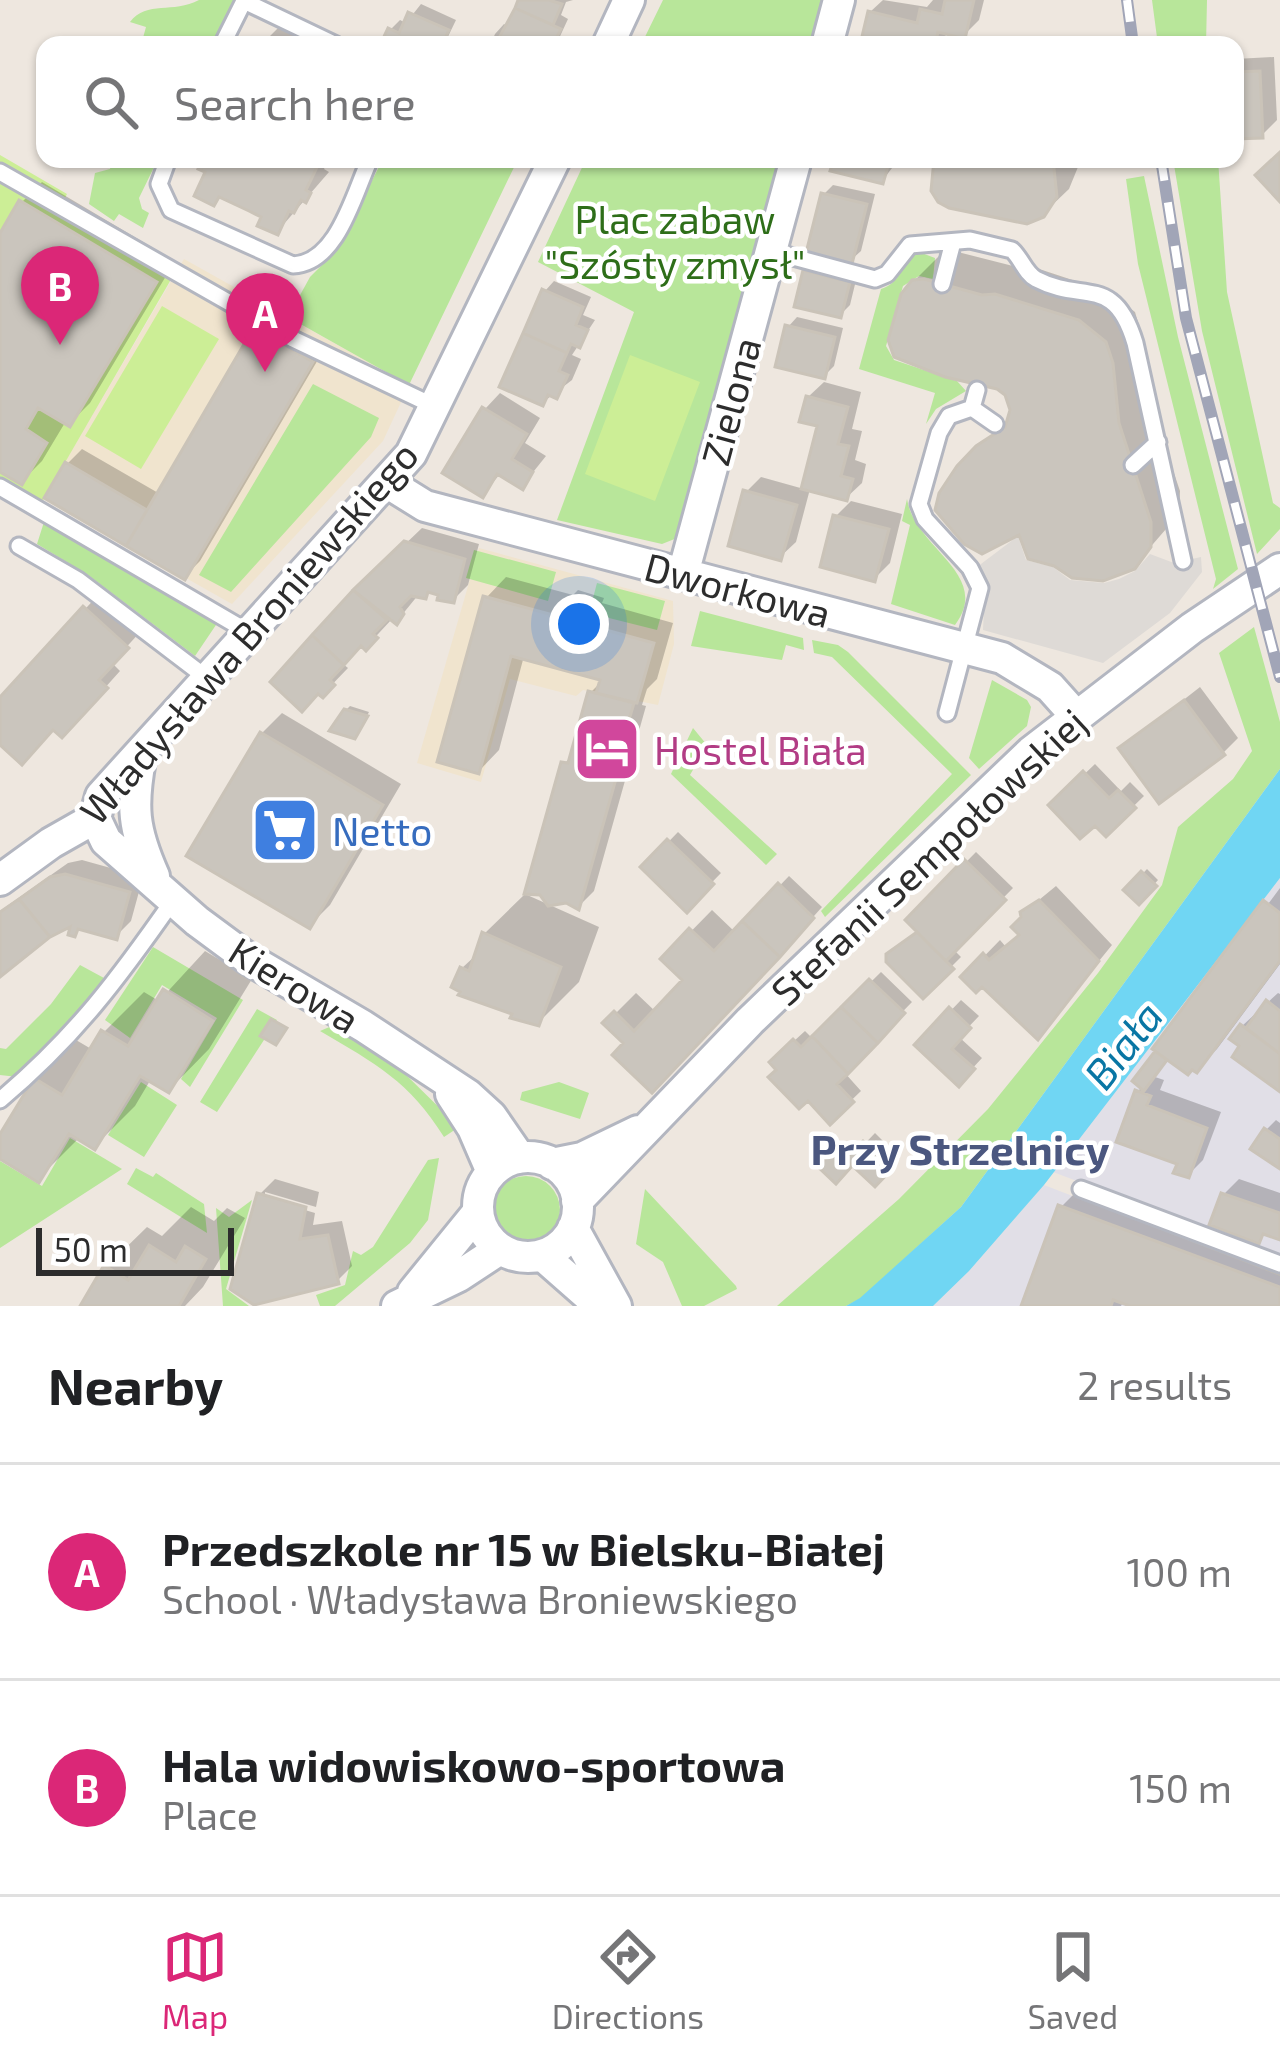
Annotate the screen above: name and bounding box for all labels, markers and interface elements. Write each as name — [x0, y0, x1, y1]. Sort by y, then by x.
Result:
search box — [36, 36, 1244, 168]
icon: search — [78, 69, 144, 135]
text: Search here — [174, 75, 416, 129]
park label: Plac zabaw "Szósty zmysł" — [544, 195, 806, 287]
pin: B — [21, 246, 99, 345]
pin: A — [226, 273, 304, 372]
street label: Zielona — [690, 332, 770, 470]
street label: Władysława Broniewskiego — [69, 431, 427, 833]
street label: Dworkowa — [640, 542, 836, 636]
your location — [549, 594, 609, 654]
street label: Stefanii Sempołowskiej — [761, 698, 1095, 1014]
hotel icon: Hostel Biała — [572, 714, 642, 784]
place label: Hostel Biała — [654, 726, 867, 773]
supermarket icon: Netto — [250, 795, 320, 865]
place label: Netto — [332, 807, 432, 854]
street label: Kierowa — [221, 926, 369, 1042]
water label: Biała — [1072, 990, 1172, 1098]
district label: Przy Strzelnicy — [811, 1123, 1110, 1174]
scale bar — [36, 1222, 234, 1275]
text: 50 m — [54, 1229, 128, 1269]
text: Nearby — [48, 1354, 223, 1415]
text: 2 results — [1077, 1361, 1232, 1408]
text: Przedszkole nr 15 w Bielsku-Białej — [162, 1521, 885, 1575]
text: A — [74, 1548, 100, 1595]
text: 100 m — [1127, 1548, 1232, 1595]
text: School · Władysława Broniewskiego — [162, 1575, 798, 1622]
text: Hala widowiskowo-sportowa — [162, 1737, 785, 1791]
text: B — [75, 1764, 99, 1811]
text: 150 m — [1129, 1764, 1232, 1811]
text: Place — [162, 1791, 258, 1838]
tab: Map — [162, 1924, 228, 2036]
tab: Directions — [552, 1924, 704, 2036]
tab: Saved — [1028, 1924, 1118, 2036]

